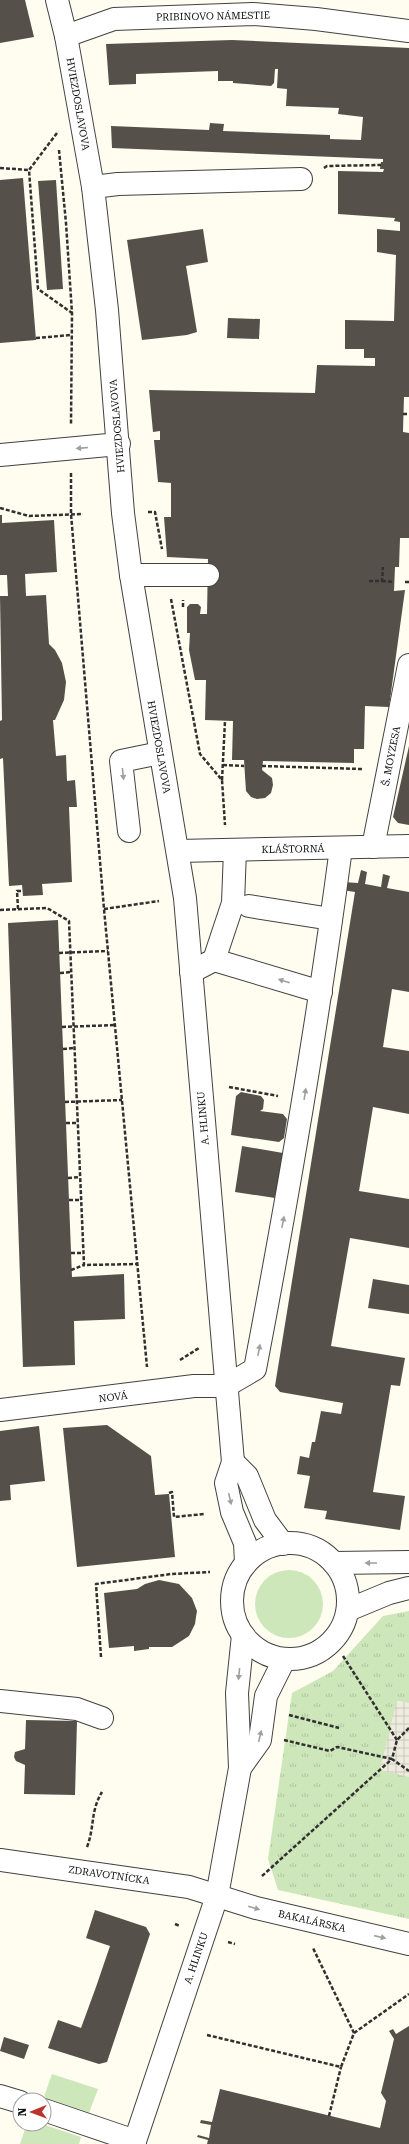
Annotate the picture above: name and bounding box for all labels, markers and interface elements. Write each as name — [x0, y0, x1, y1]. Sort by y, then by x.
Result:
street label: PRIBINOVO NÁMESTIE — [156, 10, 270, 22]
street label: HVIEZDOSLAVOVA — [64, 57, 92, 151]
street label: HVIEZDOSLAVOVA — [107, 379, 127, 473]
one-way arrow — [76, 444, 88, 451]
street label: HVIEZDOSLAVOVA — [145, 700, 173, 794]
street label: Š. MOYZESA — [380, 725, 402, 787]
one-way arrow — [120, 768, 126, 781]
street label: KLÁŠTORNÁ — [261, 843, 325, 855]
one-way arrow — [277, 978, 289, 984]
one-way arrow — [302, 1088, 308, 1100]
street label: A. HLINKU — [195, 1091, 211, 1145]
one-way arrow — [281, 1216, 287, 1228]
one-way arrow — [256, 1344, 262, 1356]
street label: NOVÁ — [98, 1390, 128, 1404]
one-way arrow — [227, 1493, 233, 1505]
one-way arrow — [364, 1560, 377, 1566]
one-way arrow — [235, 1668, 242, 1680]
one-way arrow — [258, 1729, 264, 1742]
street label: ZDRAVOTNÍCKA — [68, 1864, 150, 1886]
one-way arrow — [248, 1905, 260, 1911]
street label: BAKALÁRSKA — [277, 1908, 347, 1934]
street label: A. HLINKU — [182, 1931, 210, 1985]
one-way arrow — [374, 1935, 387, 1941]
north arrow — [12, 2092, 52, 2132]
text: N — [16, 2107, 29, 2117]

